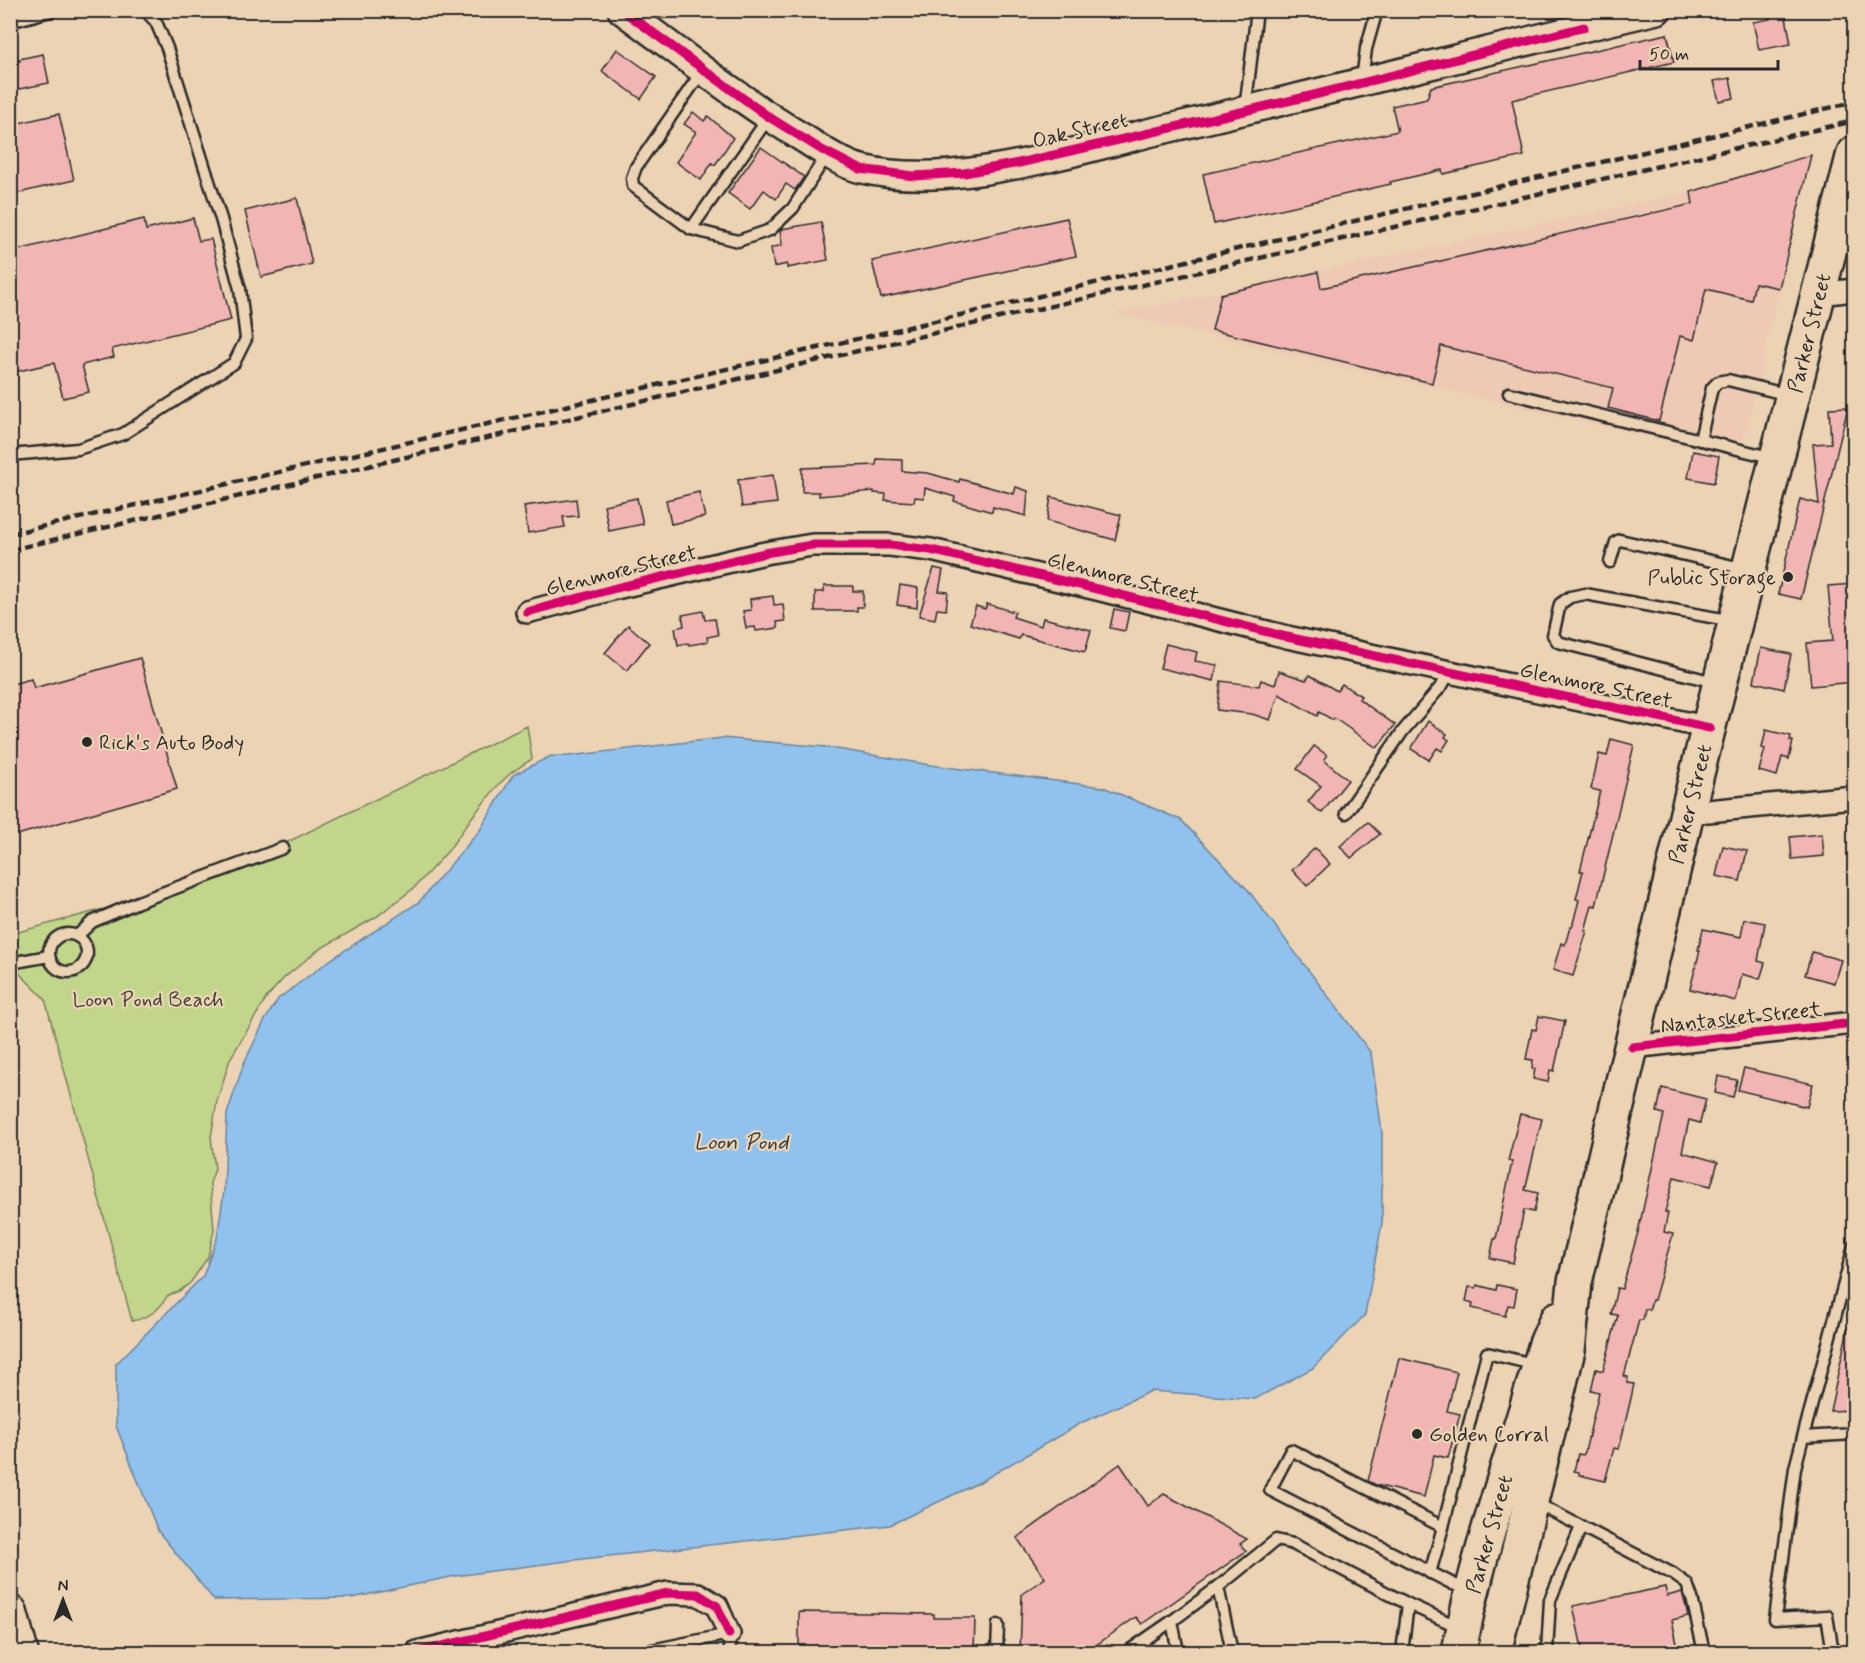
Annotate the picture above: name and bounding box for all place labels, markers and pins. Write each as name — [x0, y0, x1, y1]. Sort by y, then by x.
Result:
place label: Public Storage — [1648, 564, 1776, 594]
marker: Public Storage — [1781, 570, 1795, 584]
place label: Rick's Auto Body — [99, 729, 244, 757]
marker: Rick's Auto Body — [80, 735, 94, 749]
place label: Golden Corral — [1429, 1421, 1549, 1449]
marker: Golden Corral — [1410, 1427, 1424, 1441]

